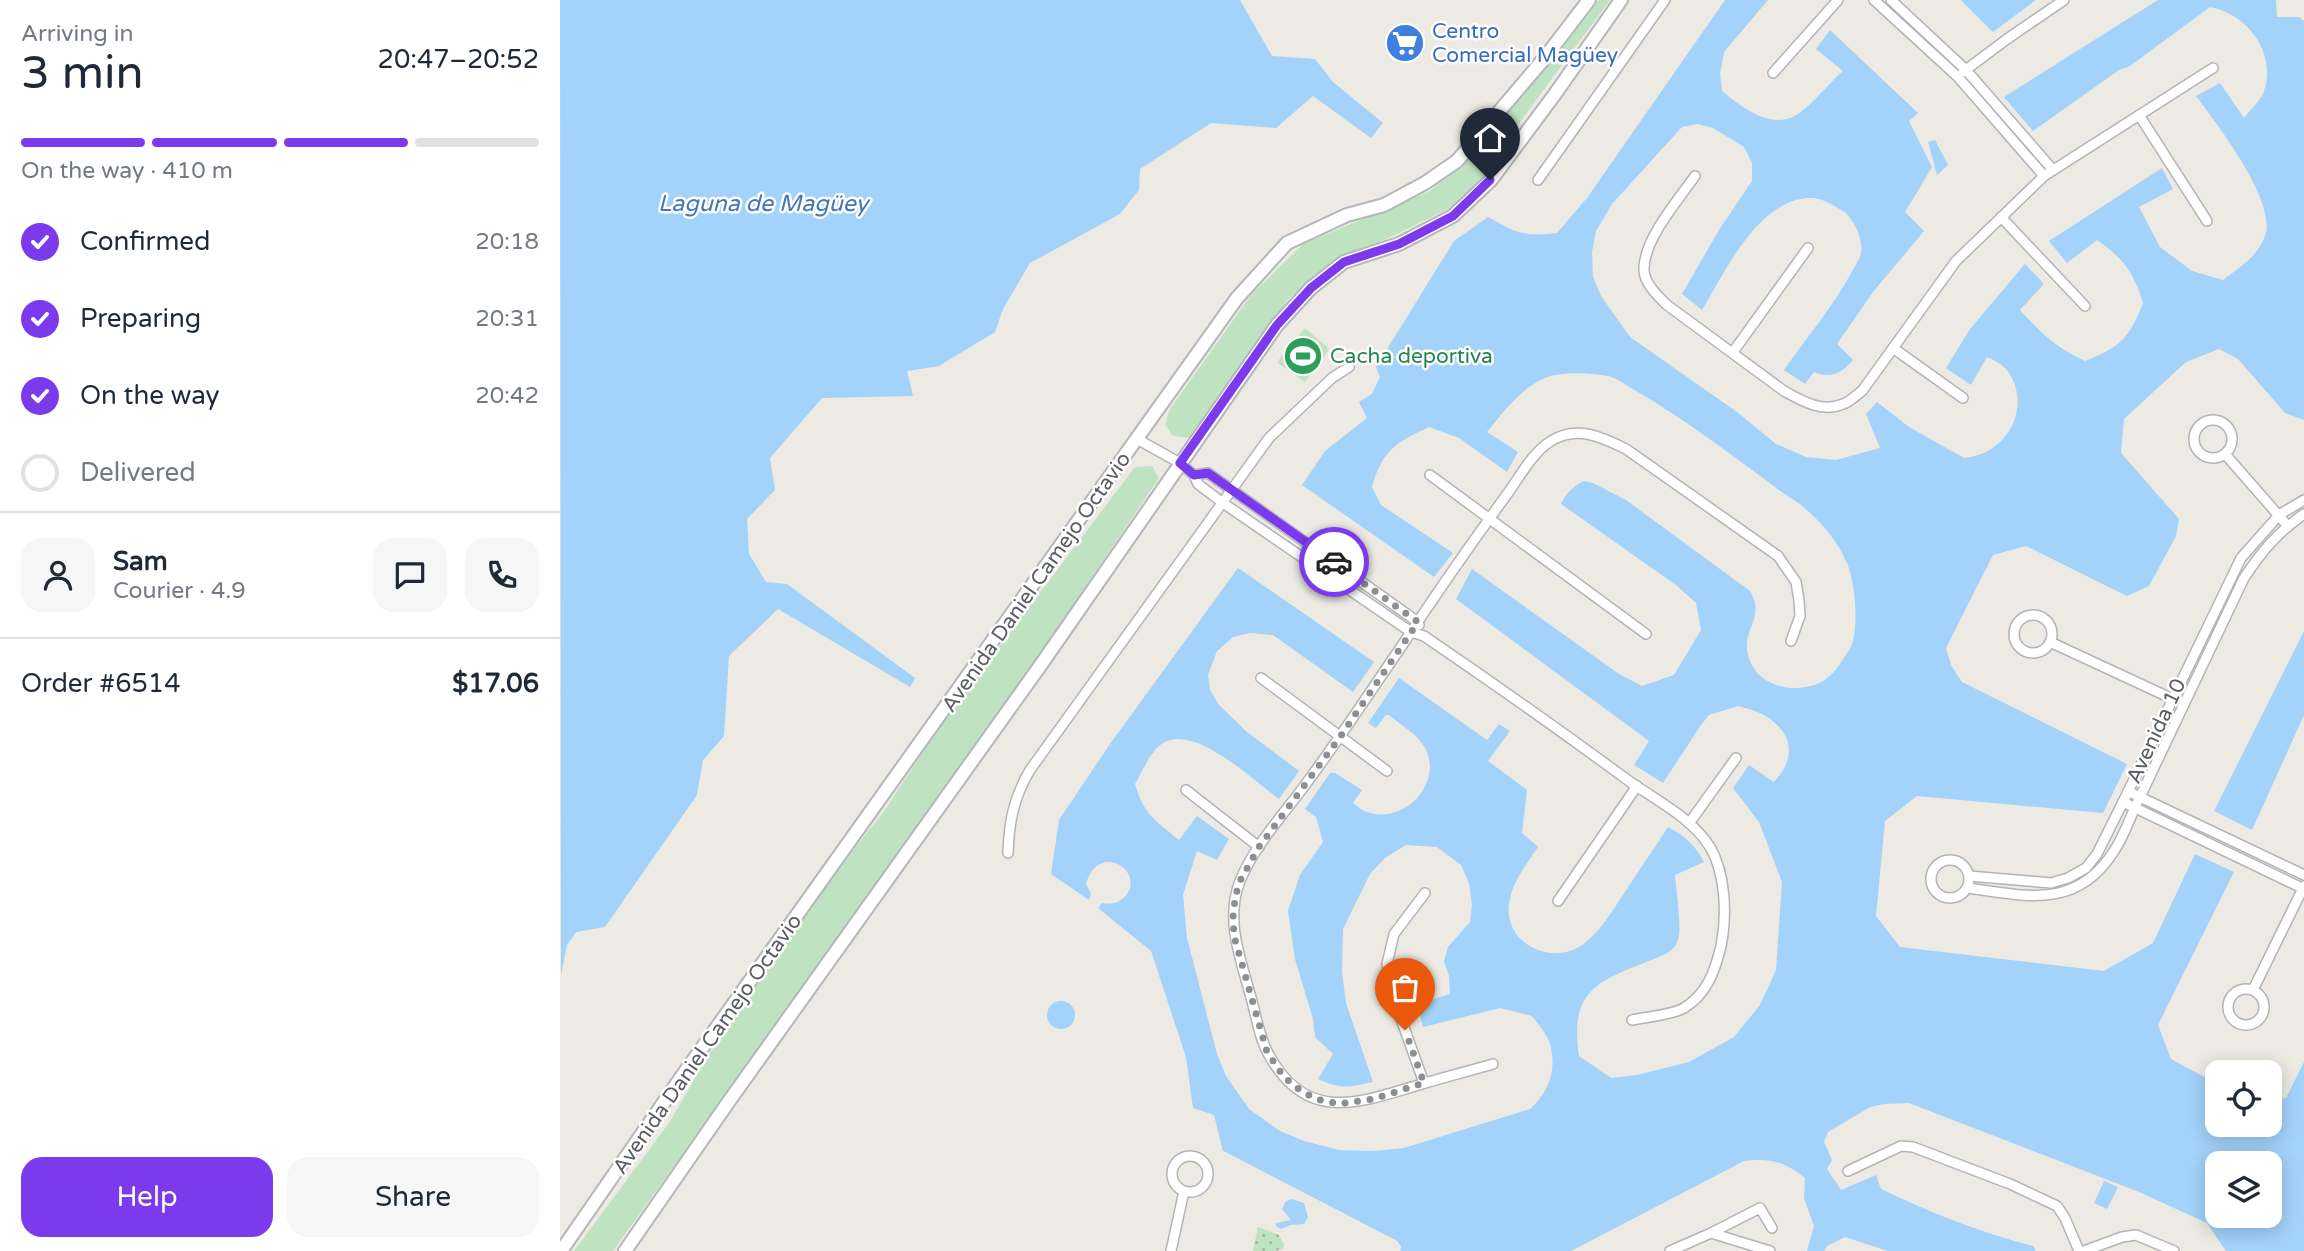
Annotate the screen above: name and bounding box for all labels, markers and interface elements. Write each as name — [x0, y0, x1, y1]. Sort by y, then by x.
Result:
place label: Centro Comercial Magüey — [1432, 19, 1618, 68]
text: Arriving in — [21, 20, 134, 48]
supermarket icon: Centro Comercial Magüey — [1384, 22, 1426, 64]
text: 20:47–20:52 — [378, 44, 539, 75]
text: 3 min — [21, 46, 144, 101]
pin — [1460, 108, 1520, 180]
icon: home — [1471, 119, 1509, 157]
text: On the way · 410 m — [21, 157, 233, 185]
water label: Laguna de Magüey — [658, 190, 871, 218]
icon: check — [21, 223, 59, 261]
text: Confirmed — [80, 226, 210, 257]
text: 20:18 — [475, 228, 539, 256]
icon: check — [21, 300, 59, 338]
text: Preparing — [80, 303, 201, 334]
text: 20:31 — [475, 305, 539, 333]
sports icon: Cacha deportiva — [1282, 335, 1324, 377]
place label: Cacha deportiva — [1330, 344, 1493, 369]
icon: check — [21, 377, 59, 415]
text: On the way — [80, 380, 220, 411]
text: 20:42 — [475, 382, 539, 410]
street label: Avenida Daniel Camejo Octavio — [937, 447, 1136, 717]
text: Delivered — [80, 457, 196, 488]
courier — [1299, 527, 1369, 597]
button: person — [21, 538, 95, 612]
button: chat — [373, 538, 447, 612]
button: phone — [465, 538, 539, 612]
icon: car — [1315, 543, 1353, 581]
text: Sam — [113, 546, 168, 577]
text: Courier · 4.9 — [113, 577, 246, 605]
text: Order #6514 — [21, 668, 181, 699]
text: $17.06 — [452, 668, 539, 699]
street label: Avenida 10 — [2121, 675, 2192, 788]
street label: Avenida Daniel Camejo Octavio — [608, 909, 807, 1179]
pin — [1375, 958, 1435, 1030]
icon: bag — [1386, 969, 1424, 1007]
map controls — [2205, 1060, 2282, 1228]
button: locate — [2205, 1060, 2282, 1137]
button: layers — [2205, 1151, 2282, 1228]
button: Help — [21, 1157, 273, 1237]
button: Share — [287, 1157, 539, 1237]

